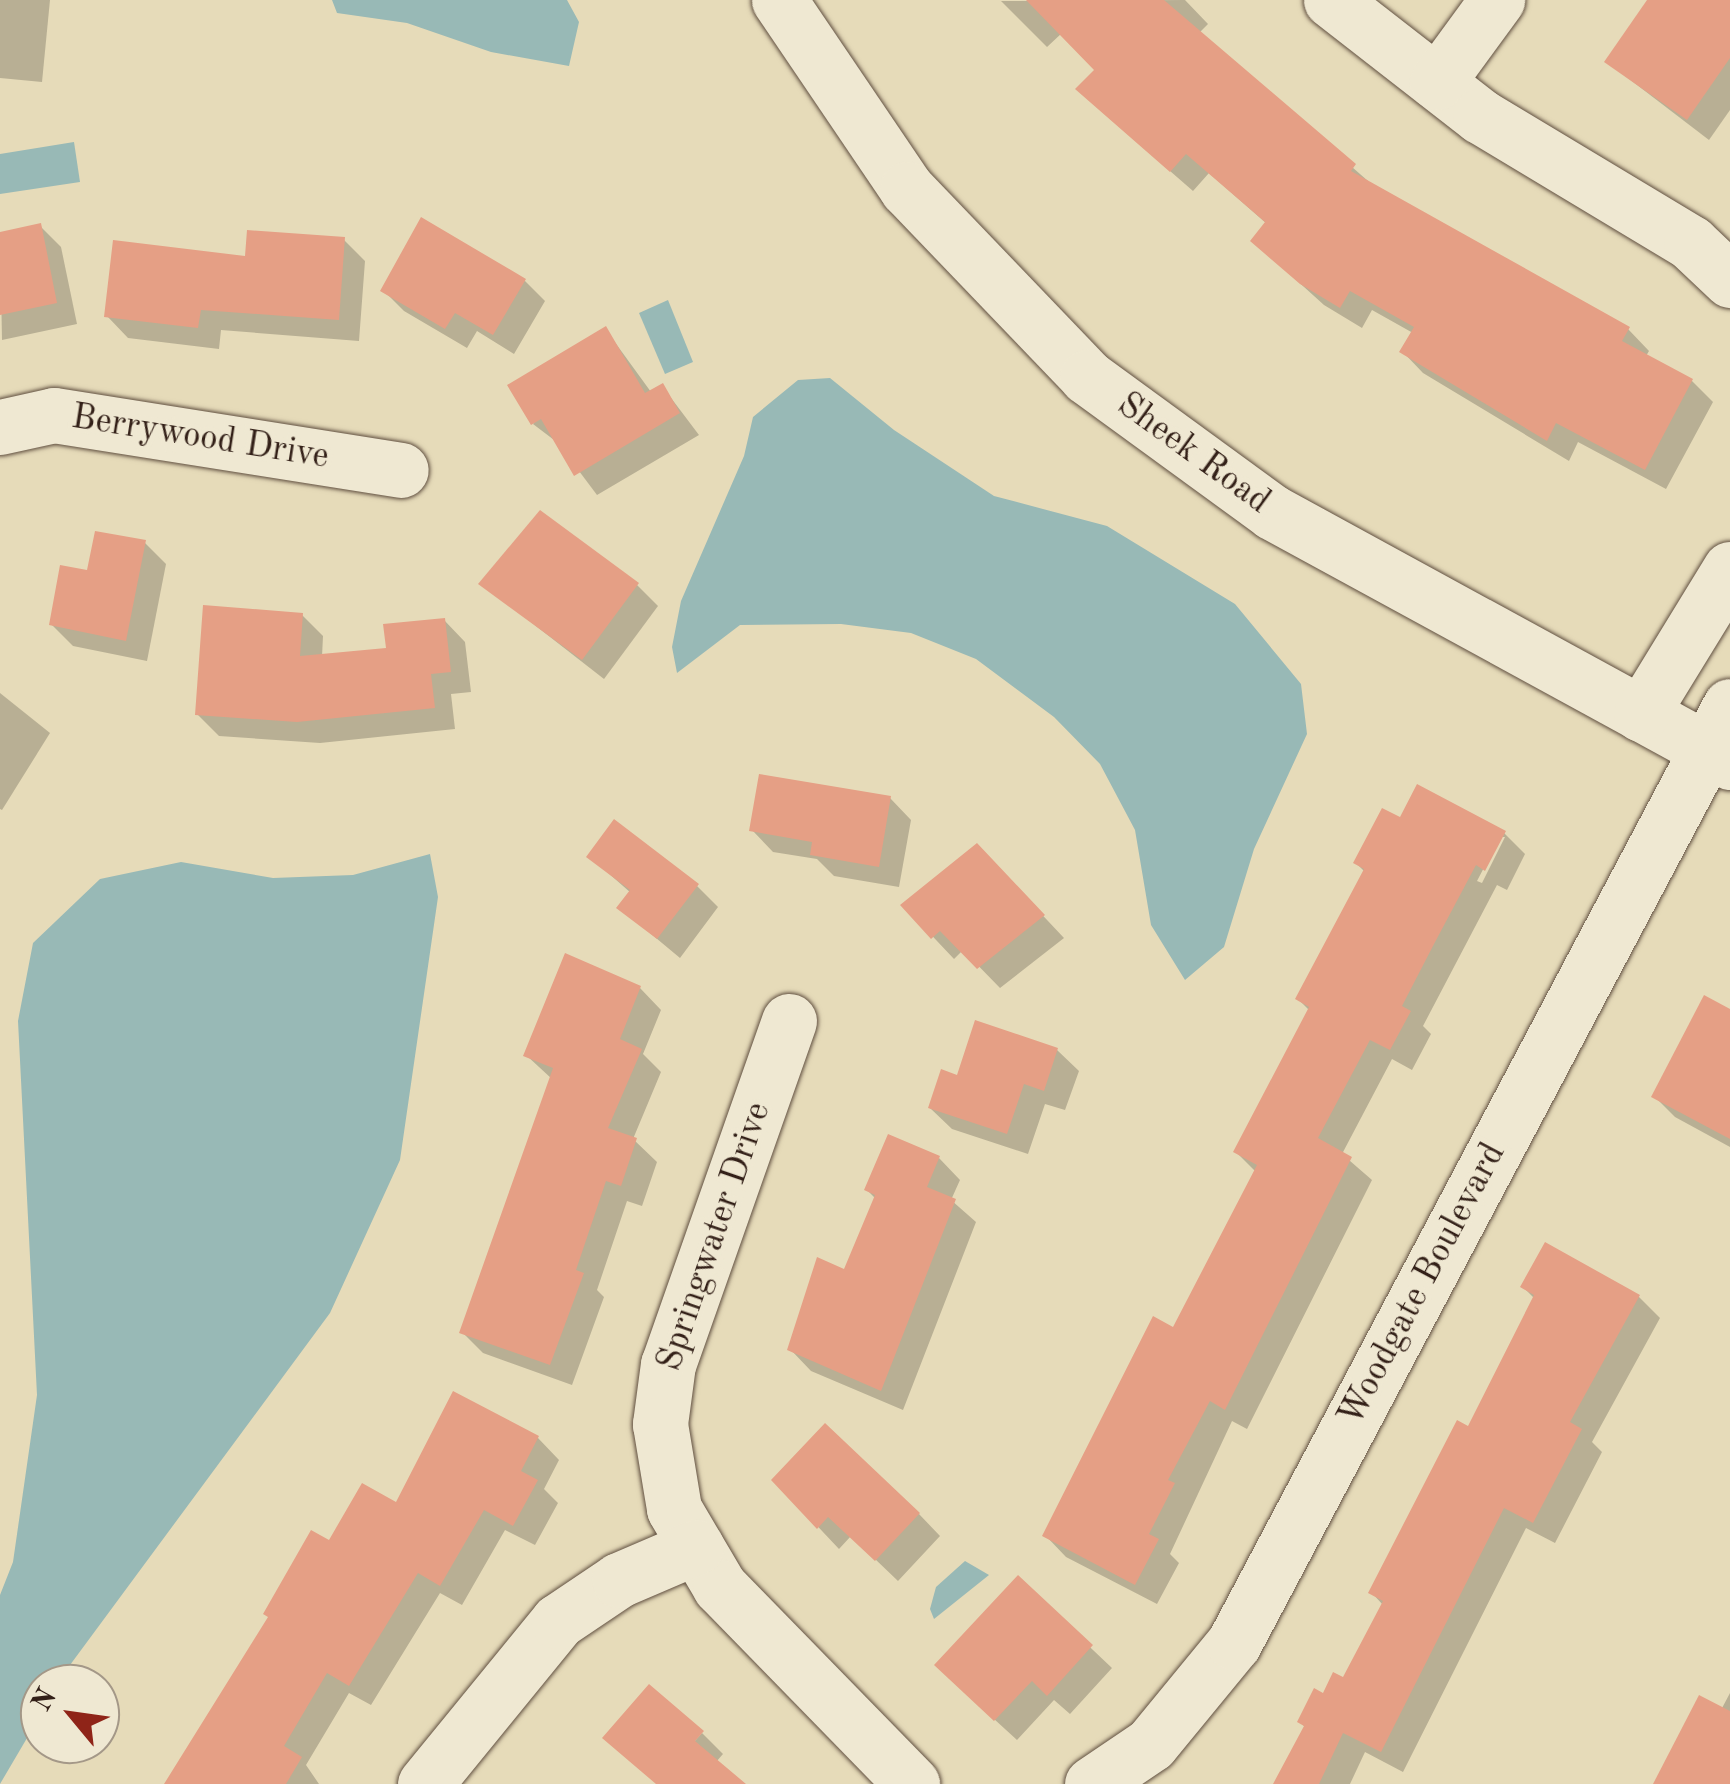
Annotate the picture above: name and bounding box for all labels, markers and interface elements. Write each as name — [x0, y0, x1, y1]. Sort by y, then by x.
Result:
street label: Sheek Road — [1108, 384, 1278, 524]
street label: Berrywood Drive — [68, 397, 332, 479]
street label: Springwater Drive — [649, 1097, 781, 1377]
street label: Woodgate Boulevard — [1331, 1136, 1515, 1434]
north arrow — [20, 1664, 120, 1764]
text: N — [28, 1684, 63, 1717]

